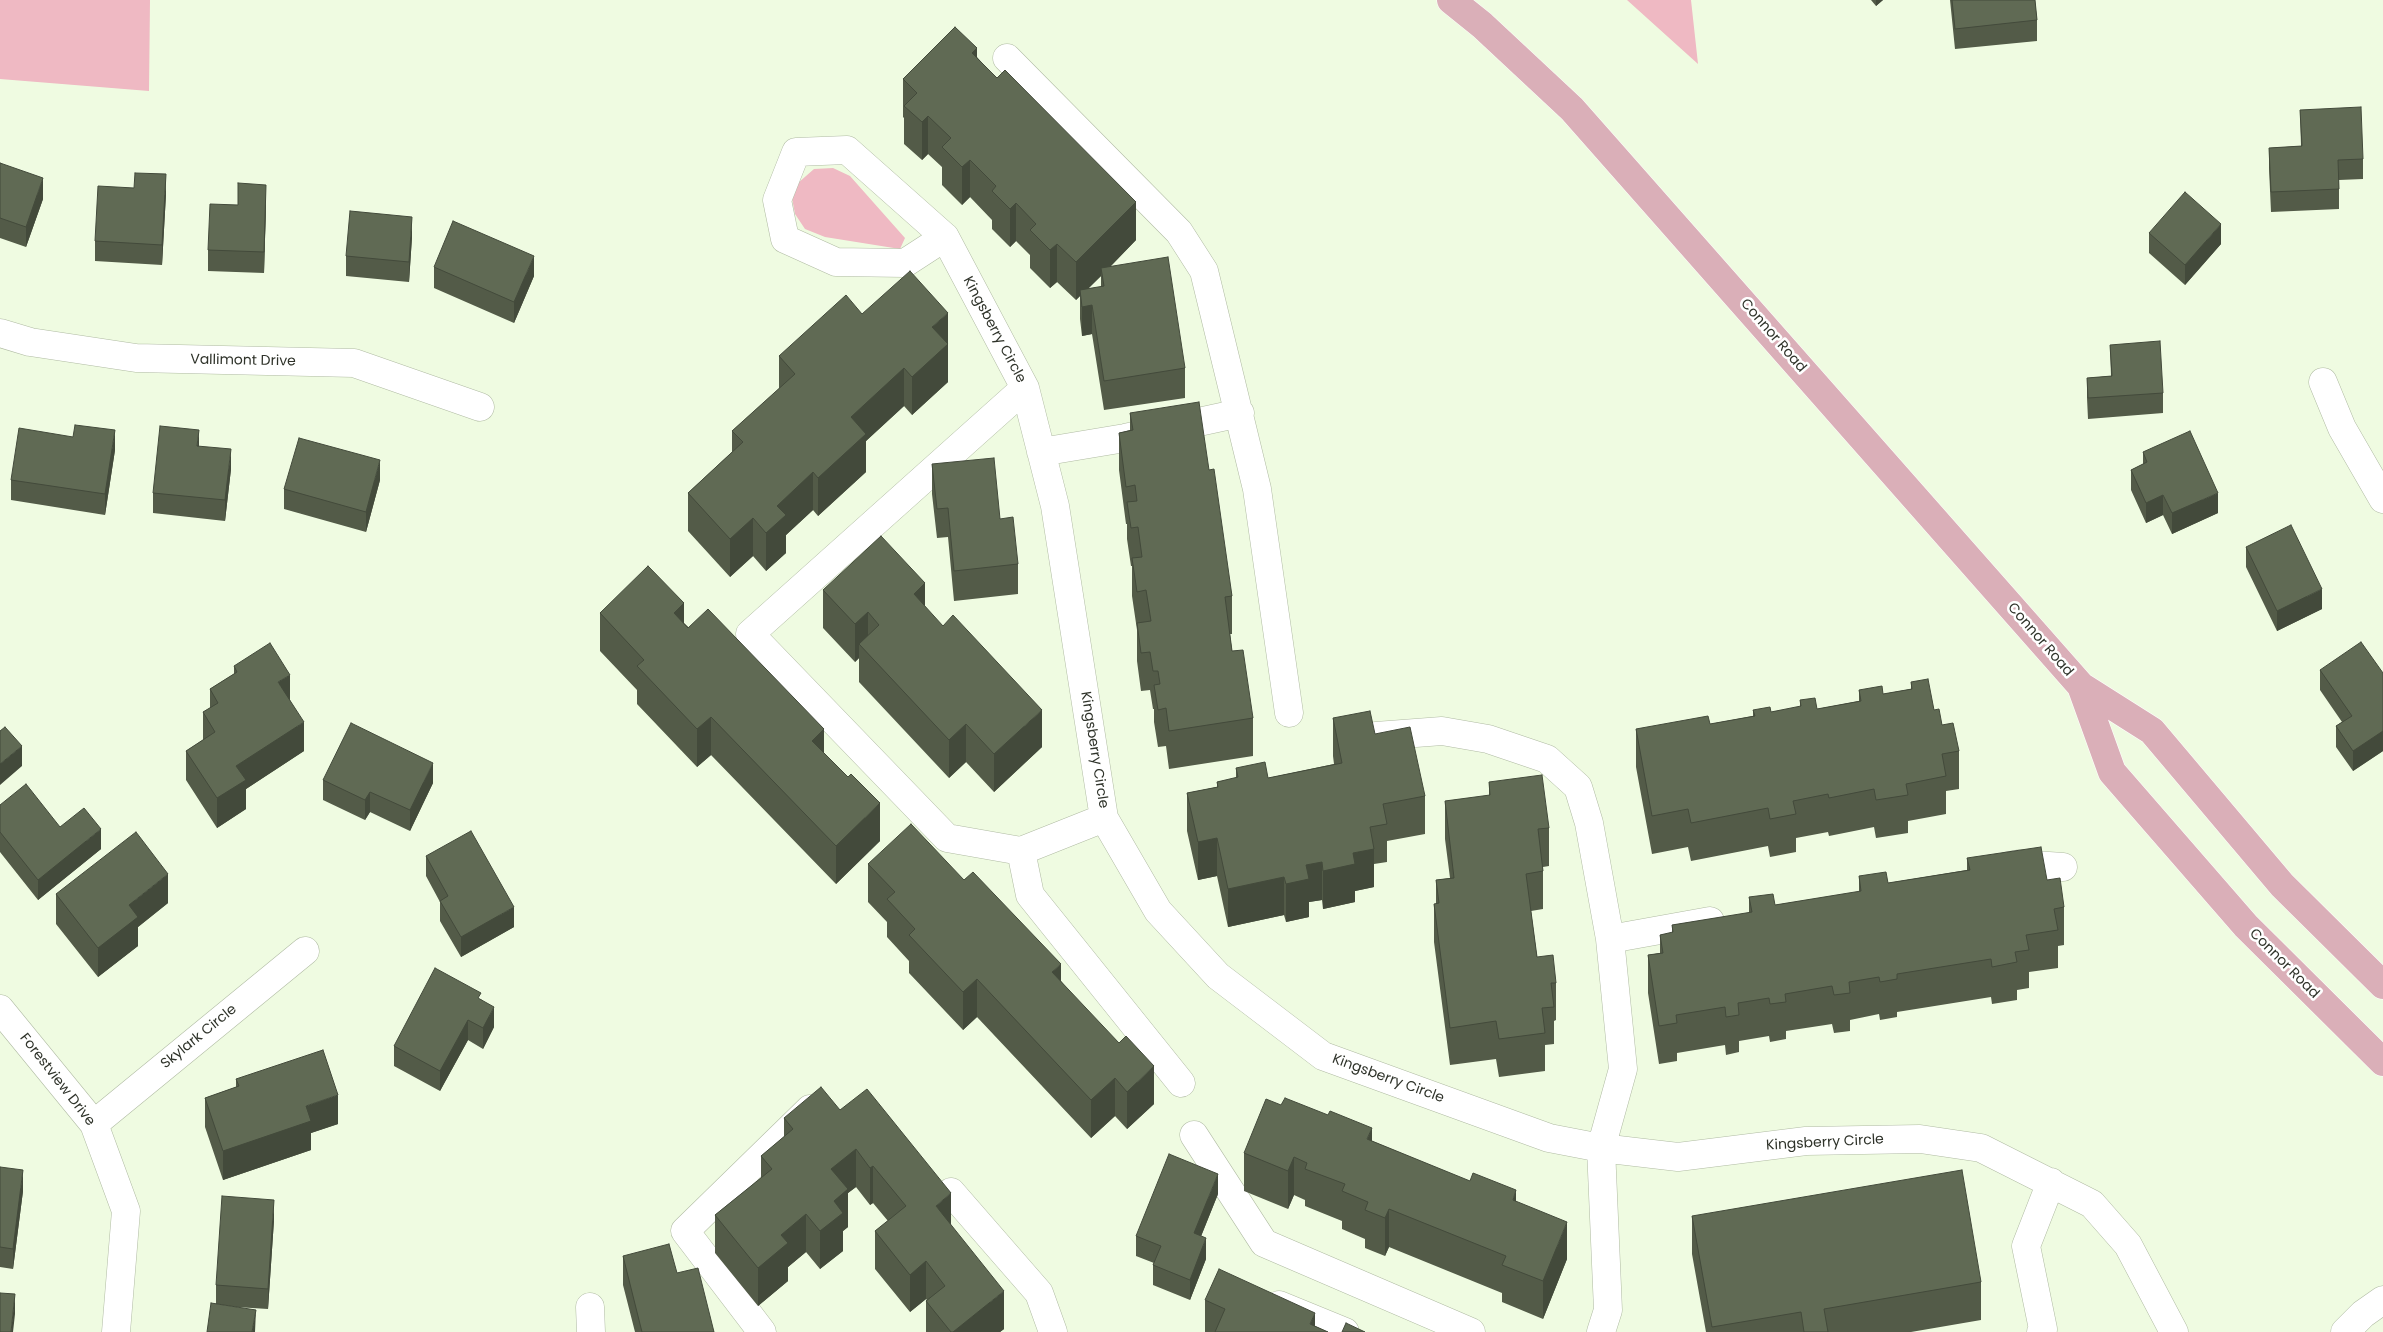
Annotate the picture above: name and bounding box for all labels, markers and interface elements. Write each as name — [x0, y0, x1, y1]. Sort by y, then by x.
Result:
street label: Kingsberry Circle — [959, 274, 1029, 386]
street label: Connor Road — [1736, 296, 1810, 376]
street label: Vallimont Drive — [190, 352, 296, 370]
street label: Connor Road — [2003, 600, 2077, 680]
street label: Kingsberry Circle — [1076, 690, 1112, 810]
street label: Connor Road — [2246, 926, 2322, 1002]
street label: Skylark Circle — [158, 1001, 240, 1073]
street label: Forestview Drive — [16, 1030, 98, 1130]
street label: Kingsberry Circle — [1330, 1051, 1446, 1107]
street label: Kingsberry Circle — [1766, 1132, 1884, 1154]

